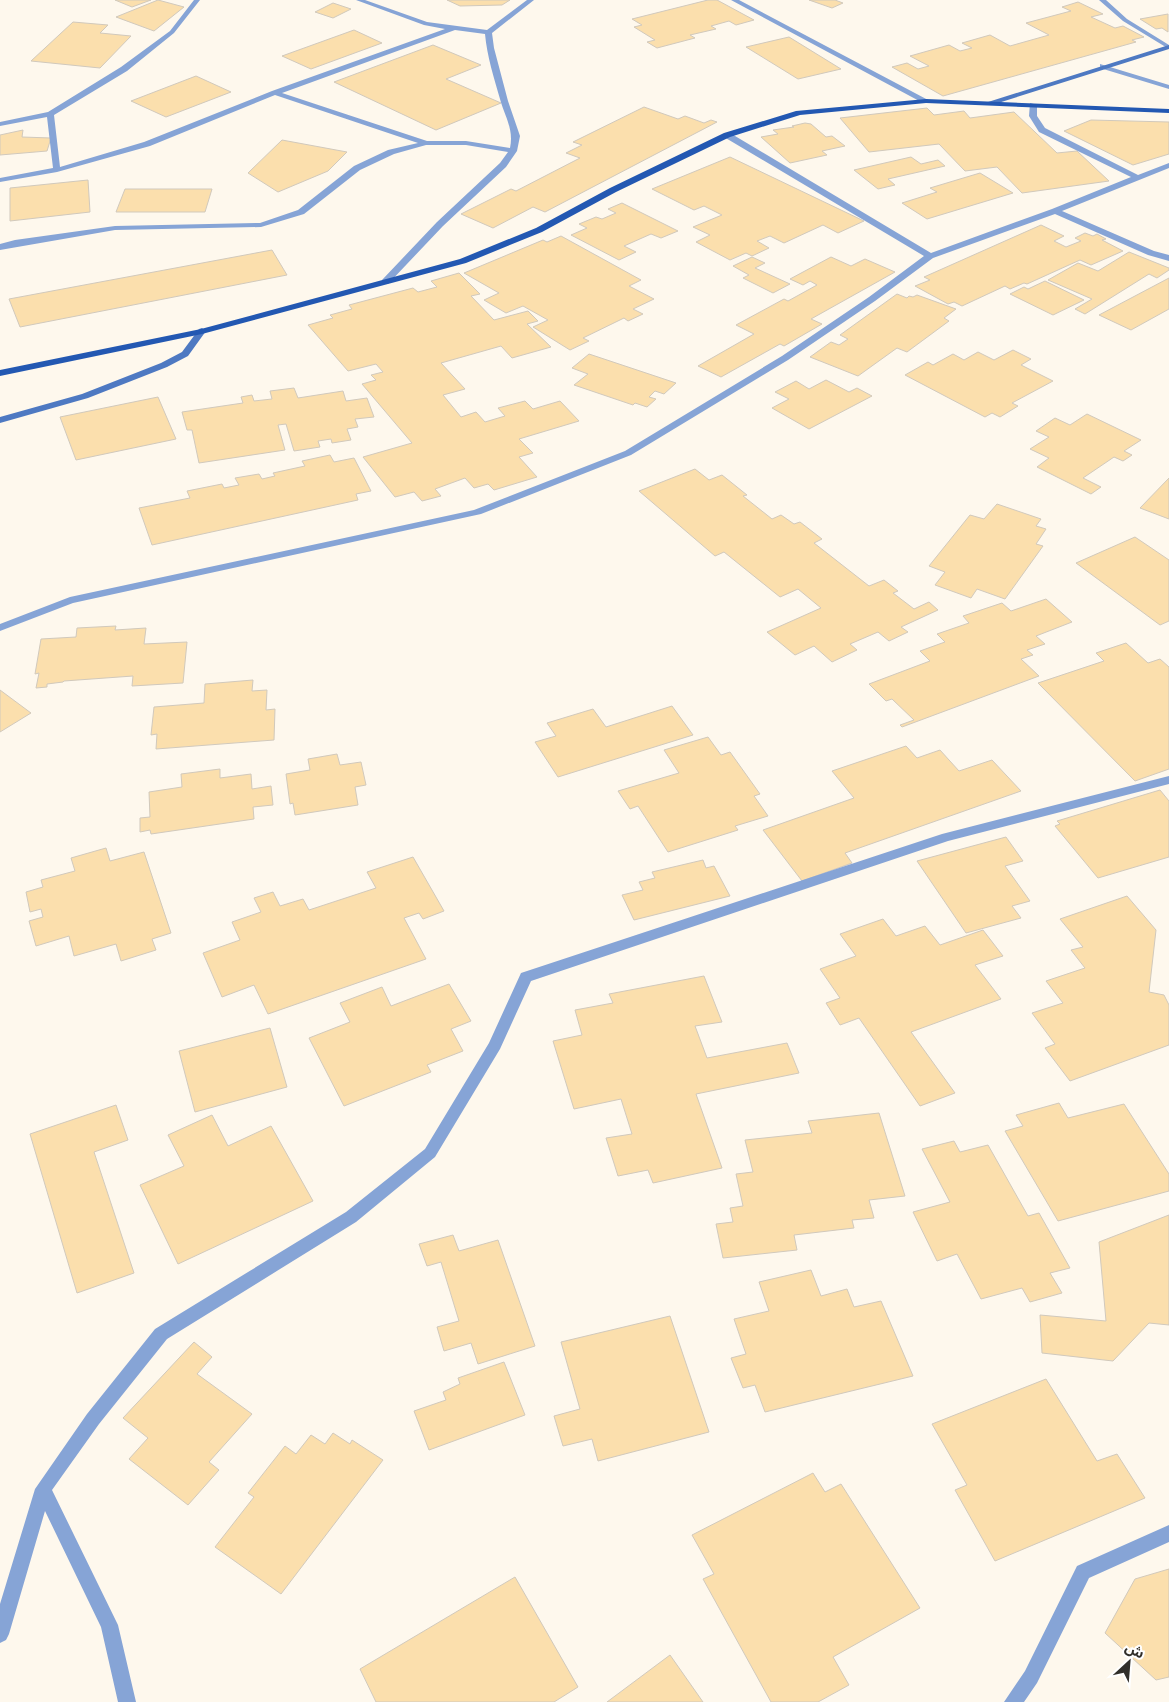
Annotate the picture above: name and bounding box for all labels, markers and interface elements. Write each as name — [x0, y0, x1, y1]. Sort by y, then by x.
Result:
north arrow — [1104, 1637, 1154, 1687]
text: ش — [1122, 1638, 1147, 1663]

